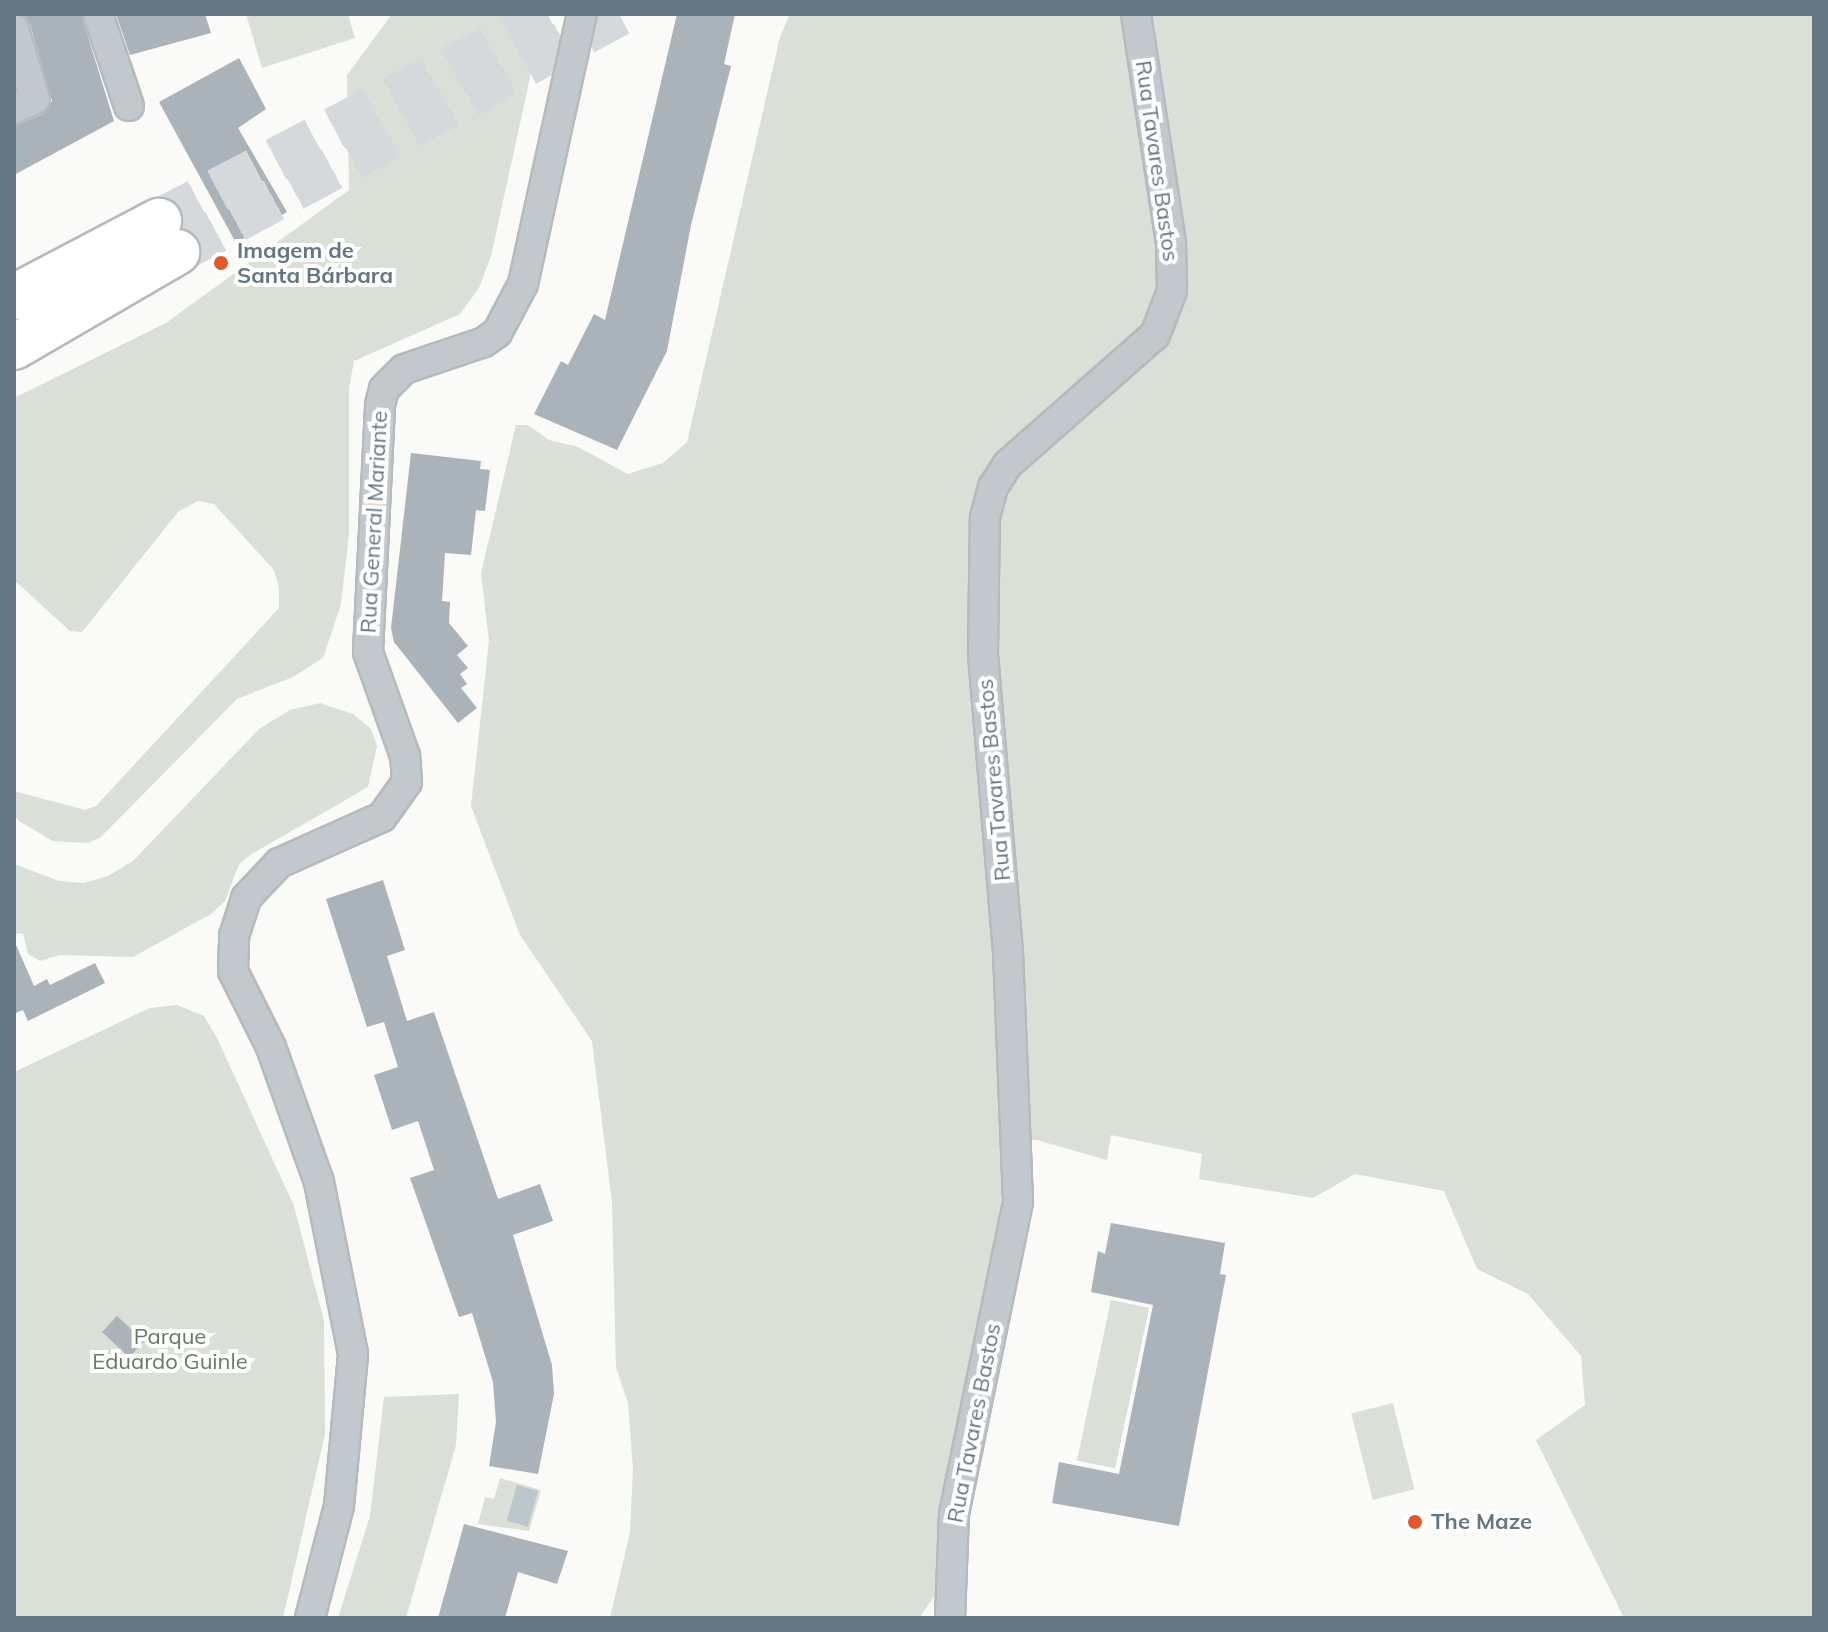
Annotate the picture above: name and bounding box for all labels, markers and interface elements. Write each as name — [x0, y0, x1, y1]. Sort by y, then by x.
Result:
street label: Rua Tavares Bastos — [1130, 59, 1184, 263]
place label: Imagem de Santa Bárbara — [237, 237, 393, 288]
marker: Imagem de Santa Bárbara — [212, 254, 230, 272]
street label: Rua General Mariante — [355, 410, 393, 634]
street label: Rua Tavares Bastos — [972, 678, 1016, 882]
street label: Rua Tavares Bastos — [942, 1321, 1006, 1525]
park label: Parque Eduardo Guinle — [92, 1323, 248, 1374]
place label: The Maze — [1431, 1509, 1532, 1535]
marker: The Maze — [1406, 1513, 1424, 1531]

